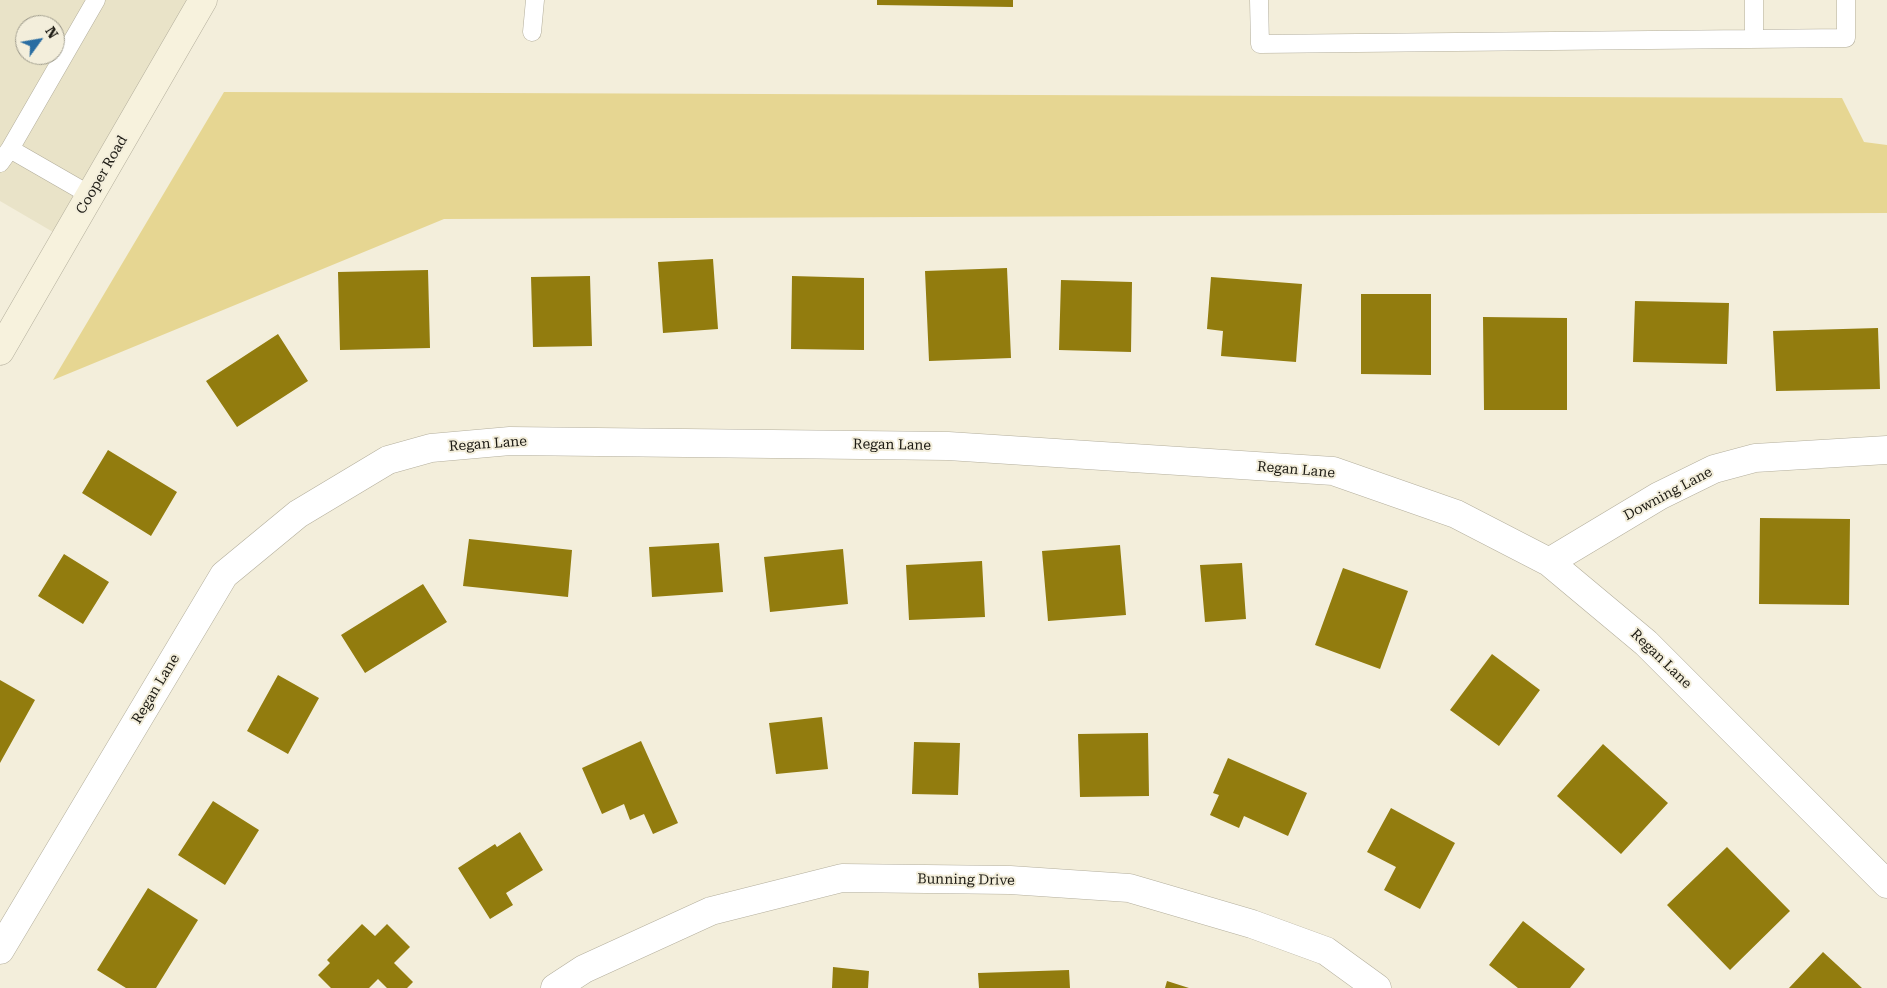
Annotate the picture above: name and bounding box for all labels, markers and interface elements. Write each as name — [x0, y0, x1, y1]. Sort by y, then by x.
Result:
north arrow — [15, 15, 65, 65]
text: N — [42, 24, 62, 41]
street label: Cooper Road — [73, 133, 131, 217]
street label: Regan Lane — [448, 433, 528, 455]
street label: Regan Lane — [853, 436, 931, 454]
street label: Regan Lane — [1256, 458, 1336, 482]
street label: Downing Lane — [1621, 464, 1715, 524]
street label: Regan Lane — [1627, 626, 1695, 692]
street label: Regan Lane — [129, 651, 183, 727]
street label: Bunning Drive — [917, 871, 1015, 889]

